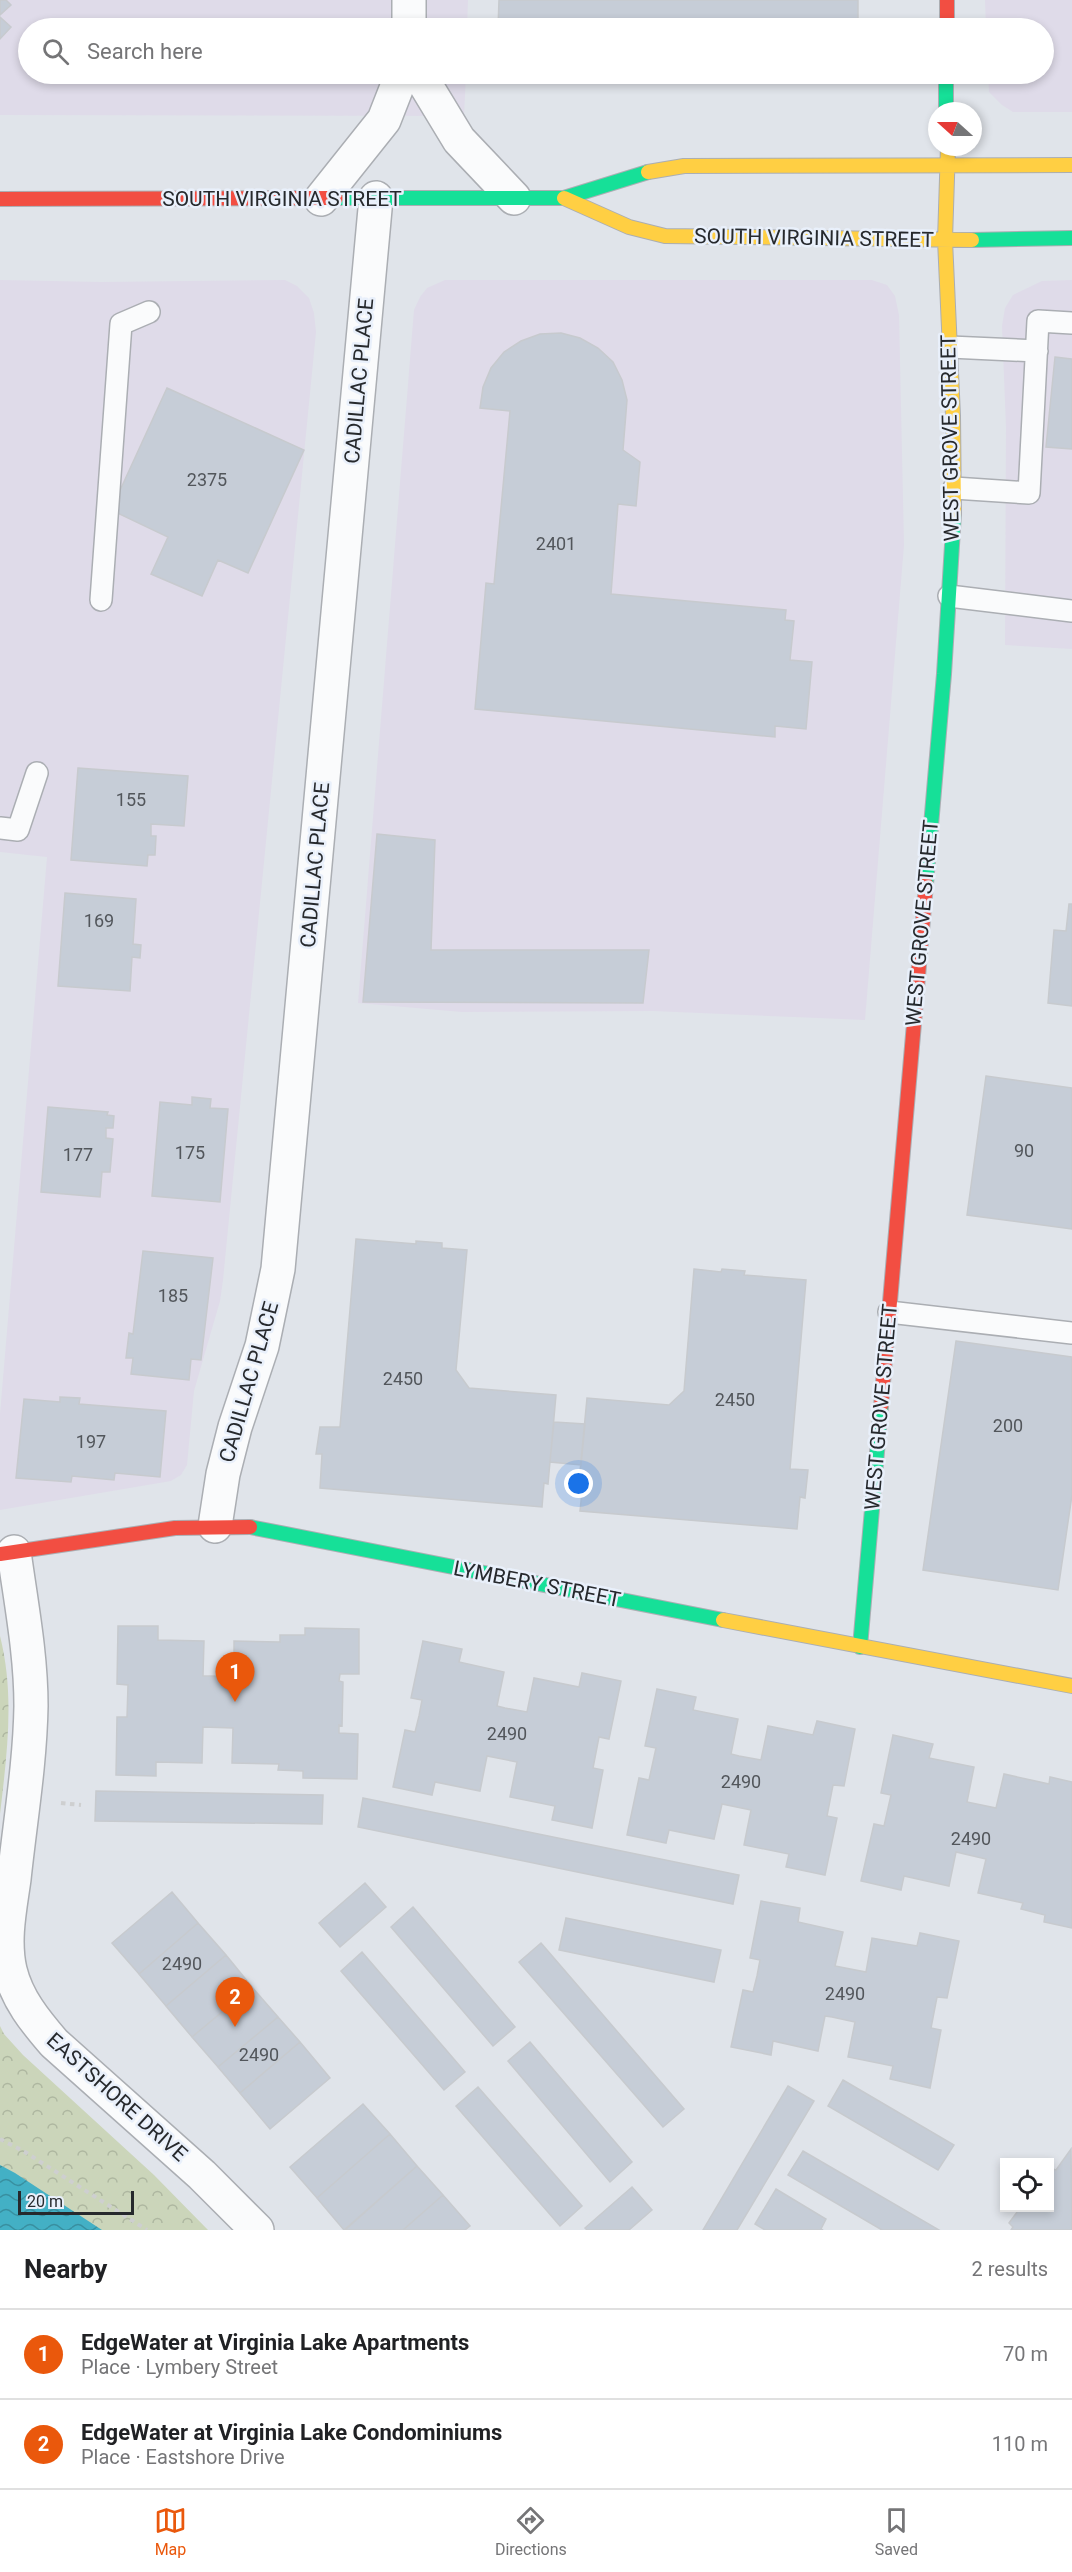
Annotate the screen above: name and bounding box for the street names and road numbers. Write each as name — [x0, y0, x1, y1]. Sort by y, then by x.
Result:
street label: SOUTH VIRGINIA STREET — [162, 187, 402, 211]
street label: SOUTH VIRGINIA STREET — [694, 224, 934, 252]
street label: CADILLAC PLACE — [340, 297, 378, 465]
street label: WEST GROVE STREET — [936, 334, 964, 542]
street label: CADILLAC PLACE — [296, 781, 334, 949]
street label: WEST GROVE STREET — [901, 818, 943, 1027]
street label: CADILLAC PLACE — [215, 1299, 283, 1465]
street label: WEST GROVE STREET — [860, 1302, 902, 1511]
street label: LYMBERY STREET — [451, 1556, 623, 1612]
street label: EASTSHORE DRIVE — [42, 2028, 192, 2166]

